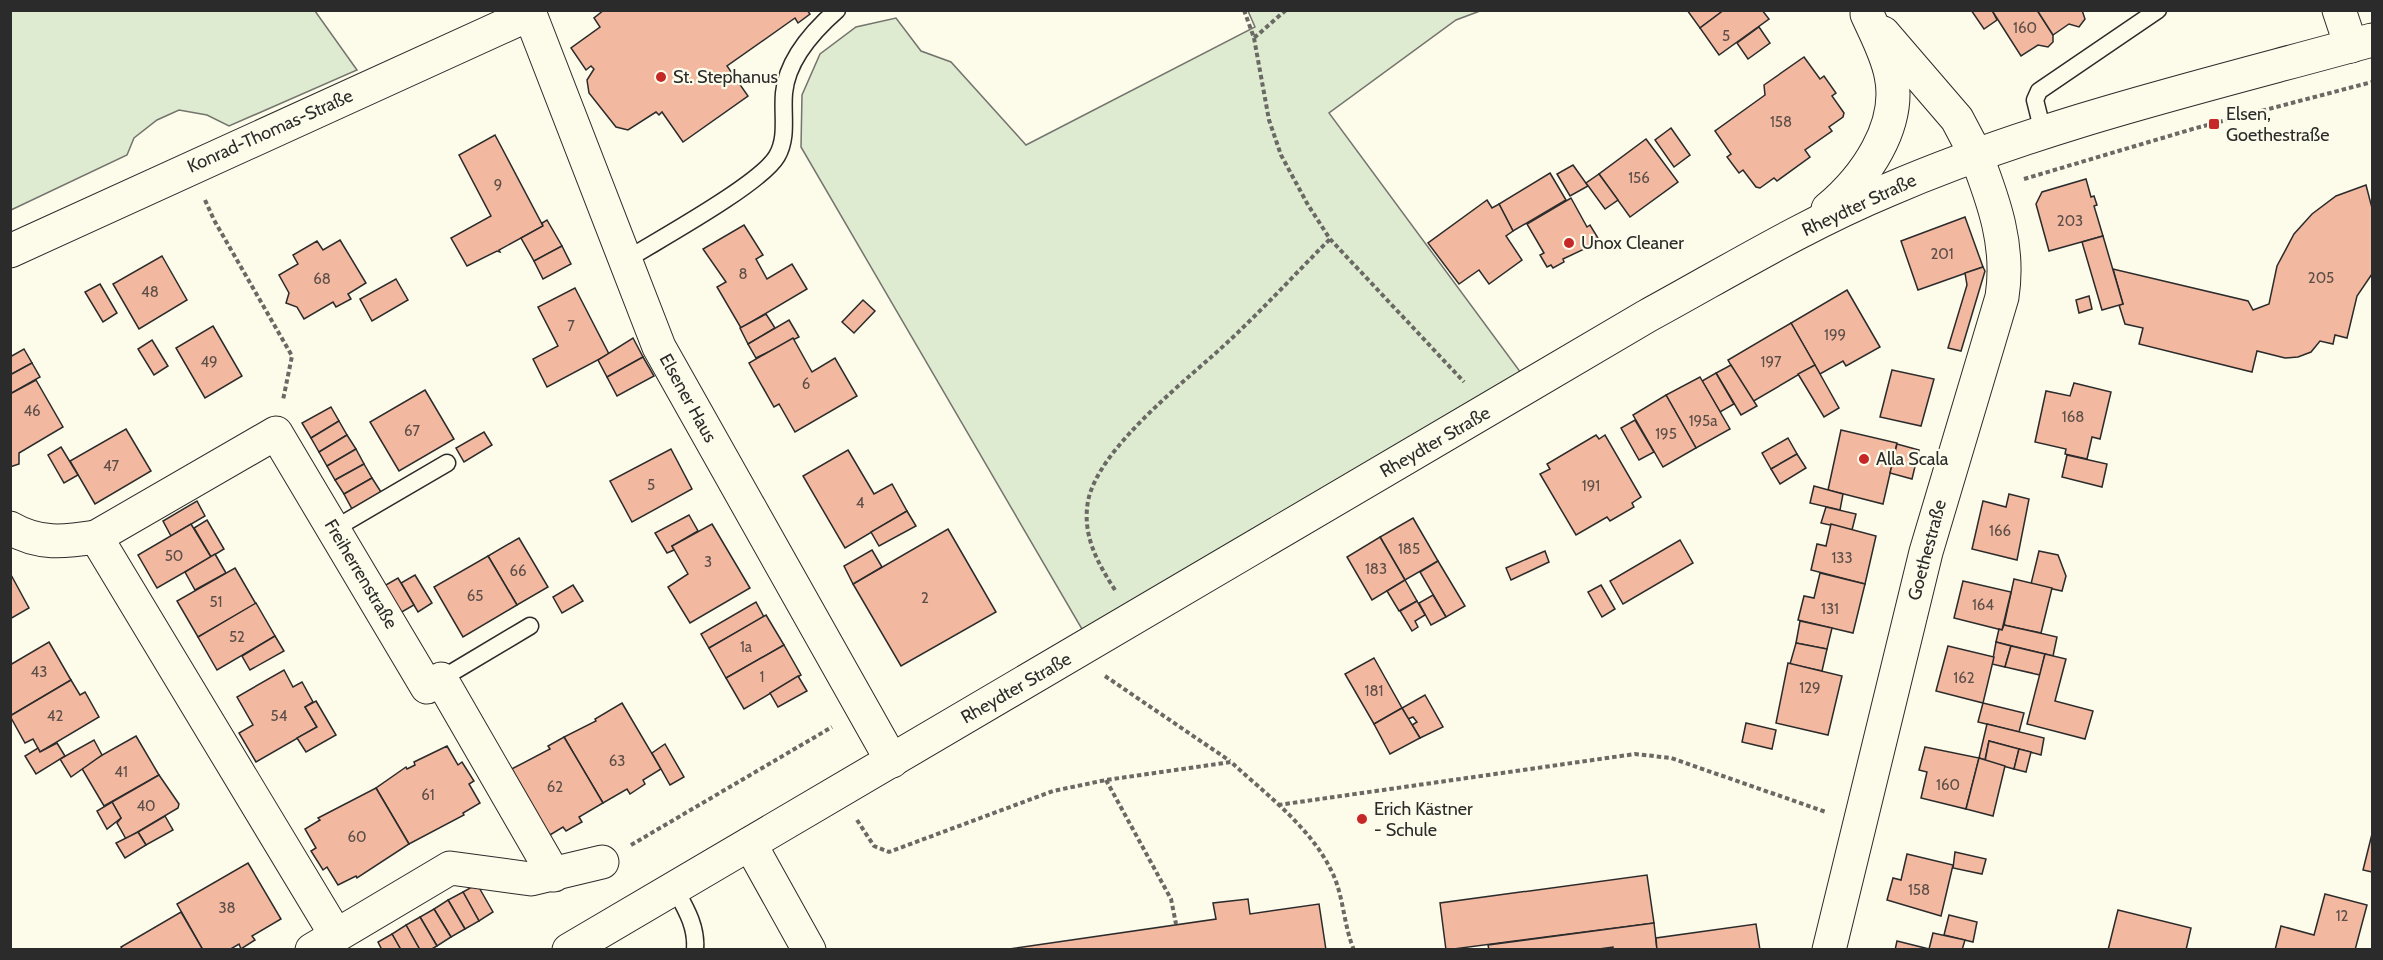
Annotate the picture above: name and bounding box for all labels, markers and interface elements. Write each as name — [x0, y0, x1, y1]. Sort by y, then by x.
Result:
house number: 160 — [2013, 19, 2037, 37]
house number: 5 — [1722, 27, 1730, 45]
place label: St. Stephanus — [673, 66, 778, 88]
marker: St. Stephanus — [654, 70, 668, 84]
street label: Konrad-Thomas-Straße — [184, 85, 356, 177]
place label: Elsen, Goethestraße — [2226, 103, 2329, 146]
house number: 158 — [1770, 113, 1792, 131]
marker: Elsen, Goethestraße — [2207, 117, 2221, 131]
house number: 156 — [1628, 169, 1650, 187]
street label: Rheydter Straße — [1798, 169, 1920, 241]
house number: 9 — [494, 176, 502, 194]
house number: 203 — [2057, 212, 2083, 230]
place label: Unox Cleaner — [1581, 232, 1684, 254]
marker: Unox Cleaner — [1562, 236, 1576, 250]
house number: 201 — [1930, 245, 1954, 263]
house number: 8 — [738, 265, 748, 283]
house number: 205 — [2308, 269, 2334, 287]
house number: 68 — [313, 270, 331, 288]
house number: 48 — [141, 283, 159, 301]
house number: 7 — [567, 317, 575, 335]
house number: 199 — [1824, 326, 1846, 344]
street label: Elsener Haus — [655, 350, 721, 446]
house number: 49 — [200, 353, 218, 371]
house number: 197 — [1761, 353, 1782, 371]
house number: 6 — [802, 375, 810, 393]
house number: 46 — [23, 402, 41, 420]
street label: Rheydter Straße — [1376, 402, 1494, 482]
house number: 168 — [2062, 408, 2084, 426]
house number: 195a — [1689, 412, 1718, 430]
house number: 67 — [404, 422, 420, 440]
house number: 195 — [1655, 425, 1677, 443]
place label: Alla Scala — [1876, 448, 1949, 470]
marker: Alla Scala — [1857, 452, 1871, 466]
house number: 47 — [103, 457, 120, 475]
house number: 5 — [647, 476, 655, 494]
house number: 191 — [1582, 477, 1600, 495]
house number: 4 — [856, 494, 865, 512]
street label: Goethestraße — [1903, 497, 1951, 603]
street label: Freiherrenstraße — [320, 515, 402, 633]
house number: 166 — [1989, 522, 2011, 540]
house number: 185 — [1398, 540, 1420, 558]
house number: 50 — [165, 547, 183, 565]
house number: 133 — [1831, 549, 1853, 567]
house number: 3 — [704, 553, 712, 571]
house number: 183 — [1365, 560, 1387, 578]
house number: 66 — [509, 562, 527, 580]
house number: 65 — [467, 587, 483, 605]
house number: 2 — [921, 589, 929, 607]
house number: 51 — [209, 593, 223, 611]
house number: 164 — [1972, 596, 1994, 614]
house number: 131 — [1821, 600, 1839, 618]
house number: 52 — [229, 628, 245, 646]
house number: 1a — [740, 638, 753, 656]
street label: Rheydter Straße — [957, 648, 1075, 728]
house number: 43 — [31, 663, 47, 681]
house number: 1 — [760, 668, 764, 686]
house number: 162 — [1953, 669, 1975, 687]
house number: 129 — [1799, 679, 1821, 697]
house number: 181 — [1365, 682, 1383, 700]
house number: 42 — [47, 707, 63, 725]
house number: 54 — [271, 707, 288, 725]
house number: 63 — [609, 752, 625, 770]
house number: 41 — [114, 763, 128, 781]
house number: 160 — [1936, 776, 1960, 794]
house number: 62 — [547, 778, 563, 796]
house number: 61 — [421, 786, 435, 804]
house number: 40 — [136, 797, 156, 815]
place label: Erich Kästner - Schule — [1374, 798, 1473, 841]
marker: Erich Kästner - Schule — [1355, 812, 1369, 826]
house number: 60 — [348, 828, 367, 846]
house number: 158 — [1908, 881, 1930, 899]
house number: 38 — [218, 899, 236, 917]
house number: 12 — [2336, 907, 2349, 925]

